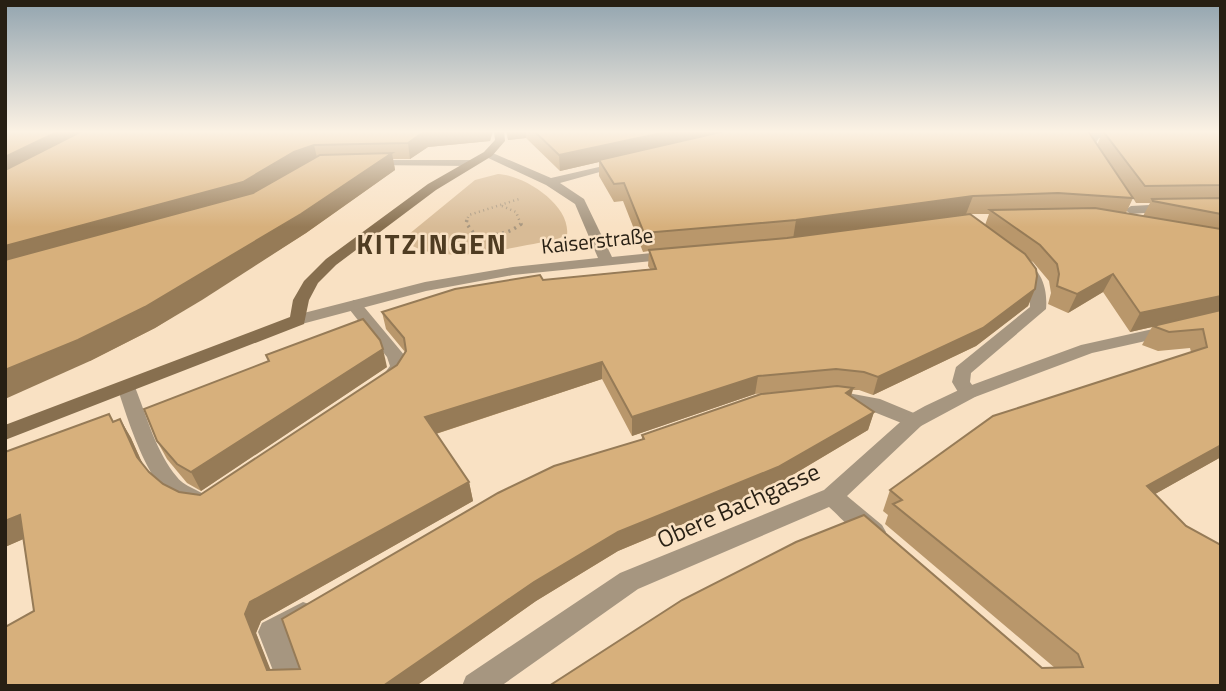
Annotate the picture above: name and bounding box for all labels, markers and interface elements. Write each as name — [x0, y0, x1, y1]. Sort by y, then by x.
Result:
street label: Kaiserstraße — [539, 218, 655, 262]
district label: KITZINGEN — [356, 222, 508, 265]
street label: Obere Bachgasse — [651, 453, 825, 557]

